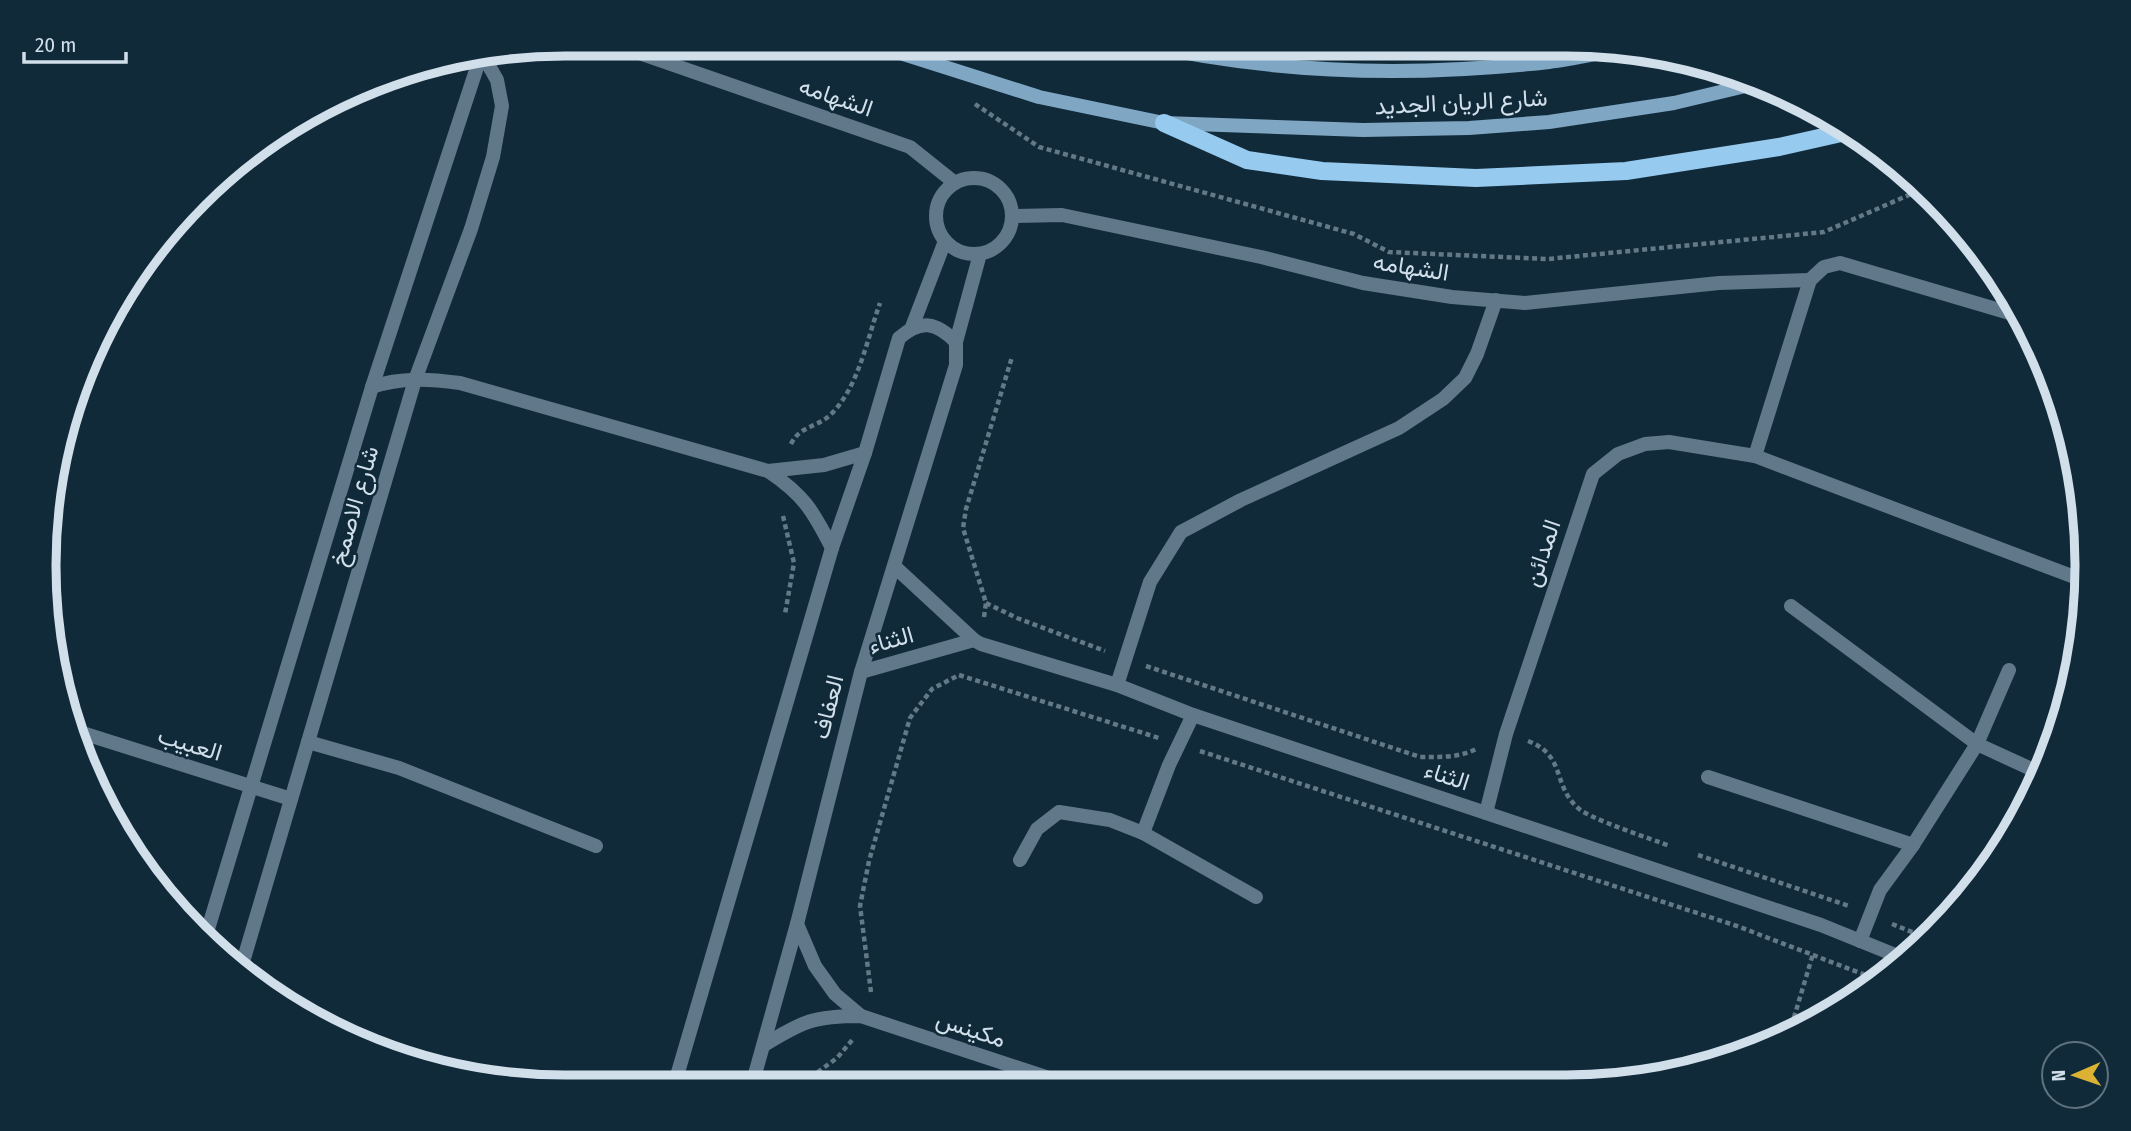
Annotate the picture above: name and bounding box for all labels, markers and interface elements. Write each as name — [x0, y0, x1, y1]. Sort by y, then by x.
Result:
scale bar — [24, 21, 126, 65]
text: 20 m — [35, 32, 76, 58]
street label: الشهامه — [795, 71, 877, 124]
street label: شارع الريان الجديد — [1374, 83, 1548, 123]
street label: الشهامه — [1371, 247, 1451, 288]
street label: شارع الاصمخ — [324, 443, 387, 570]
street label: المدائن — [1517, 516, 1567, 590]
street label: الثناء — [865, 620, 917, 660]
street label: العفاف — [807, 672, 849, 742]
street label: العبيب — [155, 721, 225, 767]
street label: الثناء — [1421, 756, 1473, 796]
street label: مكينس — [933, 1005, 1009, 1053]
north arrow — [2040, 1040, 2110, 1110]
text: N — [2047, 1069, 2070, 1082]

